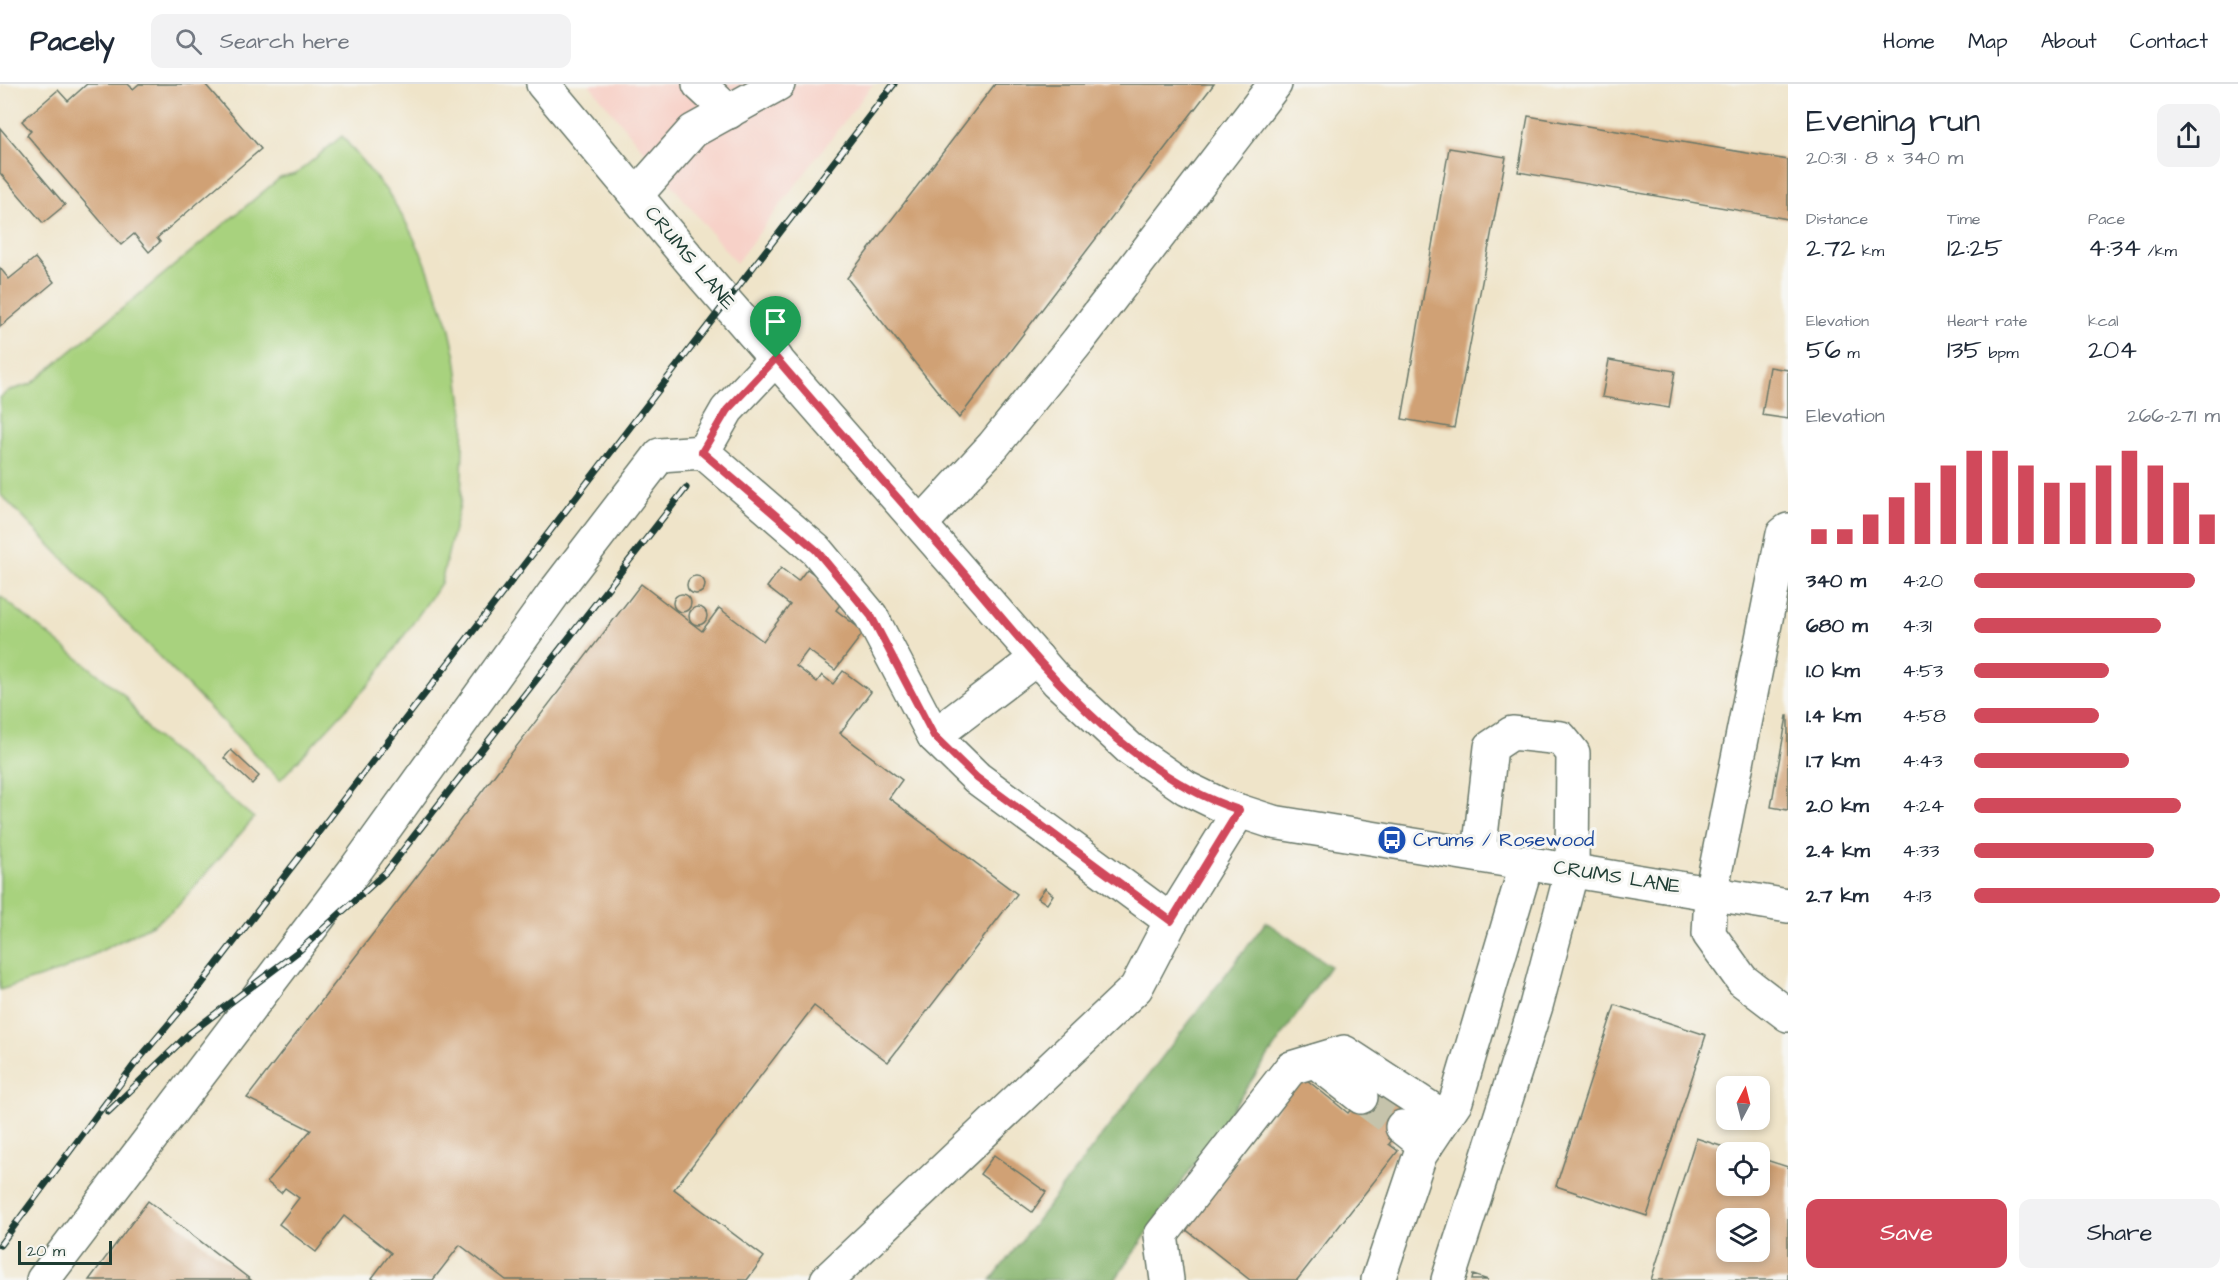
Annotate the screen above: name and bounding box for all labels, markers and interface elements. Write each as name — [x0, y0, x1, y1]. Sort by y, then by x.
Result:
search box — [151, 14, 571, 68]
text: Pacely — [30, 22, 115, 61]
icon: search — [172, 25, 205, 58]
text: Search here — [220, 26, 350, 57]
text: Home — [1883, 27, 1935, 56]
text: Map — [1968, 27, 2008, 56]
text: About — [2041, 27, 2097, 56]
text: Contact — [2130, 27, 2208, 56]
text: Evening run — [1806, 98, 1980, 144]
button: share — [2157, 104, 2220, 167]
text: 20:31 · 8 × 340 m — [1806, 144, 1963, 172]
street label: CRUMS LANE — [638, 200, 742, 316]
text: Distance — [1806, 208, 1868, 230]
text: Time — [1947, 208, 1981, 230]
text: Pace — [2088, 208, 2125, 230]
text: 2.72 — [1806, 230, 1855, 266]
text: 12:25 — [1947, 230, 2003, 266]
text: 4:34 — [2088, 230, 2141, 266]
text: km — [1855, 240, 1884, 262]
text: /km — [2141, 240, 2177, 262]
pin — [750, 296, 801, 358]
icon: arrive — [759, 305, 792, 338]
text: Elevation — [1806, 310, 1869, 332]
text: Heart rate — [1947, 310, 2027, 332]
text: kcal — [2088, 310, 2119, 332]
text: 56 — [1806, 332, 1841, 368]
text: 135 — [1947, 332, 1982, 368]
text: 204 — [2088, 332, 2137, 368]
text: m — [1841, 342, 1860, 364]
text: bpm — [1982, 342, 2019, 364]
text: Elevation — [1806, 402, 1885, 430]
text: 266–271 m — [2127, 402, 2220, 430]
text: 340 m — [1806, 567, 1866, 595]
text: 4:20 — [1902, 567, 1943, 595]
text: 680 m — [1806, 612, 1868, 640]
text: 4:31 — [1902, 612, 1932, 640]
text: 1.0 km — [1806, 657, 1860, 685]
text: 4:53 — [1902, 657, 1943, 685]
text: 1.4 km — [1806, 702, 1861, 730]
text: 4:58 — [1902, 702, 1946, 730]
text: 1.7 km — [1806, 747, 1860, 775]
text: 4:43 — [1902, 747, 1943, 775]
text: 2.0 km — [1806, 792, 1869, 820]
text: 4:24 — [1902, 792, 1944, 820]
bus stop icon: Crums / Rosewood — [1376, 824, 1408, 856]
place label: Crums / Rosewood — [1413, 826, 1594, 854]
text: 2.4 km — [1806, 837, 1870, 865]
text: 4:33 — [1902, 837, 1939, 865]
street label: CRUMS LANE — [1552, 853, 1683, 901]
text: 2.7 km — [1806, 882, 1868, 910]
text: 4:13 — [1902, 882, 1932, 910]
north arrow — [1716, 1076, 1770, 1130]
map controls — [1716, 1076, 1770, 1262]
button: locate — [1716, 1142, 1770, 1196]
button: Save — [1806, 1199, 2007, 1268]
button: Share — [2019, 1199, 2220, 1268]
button: layers — [1716, 1208, 1770, 1262]
scale bar — [18, 1238, 112, 1266]
text: 20 m — [27, 1240, 65, 1262]

